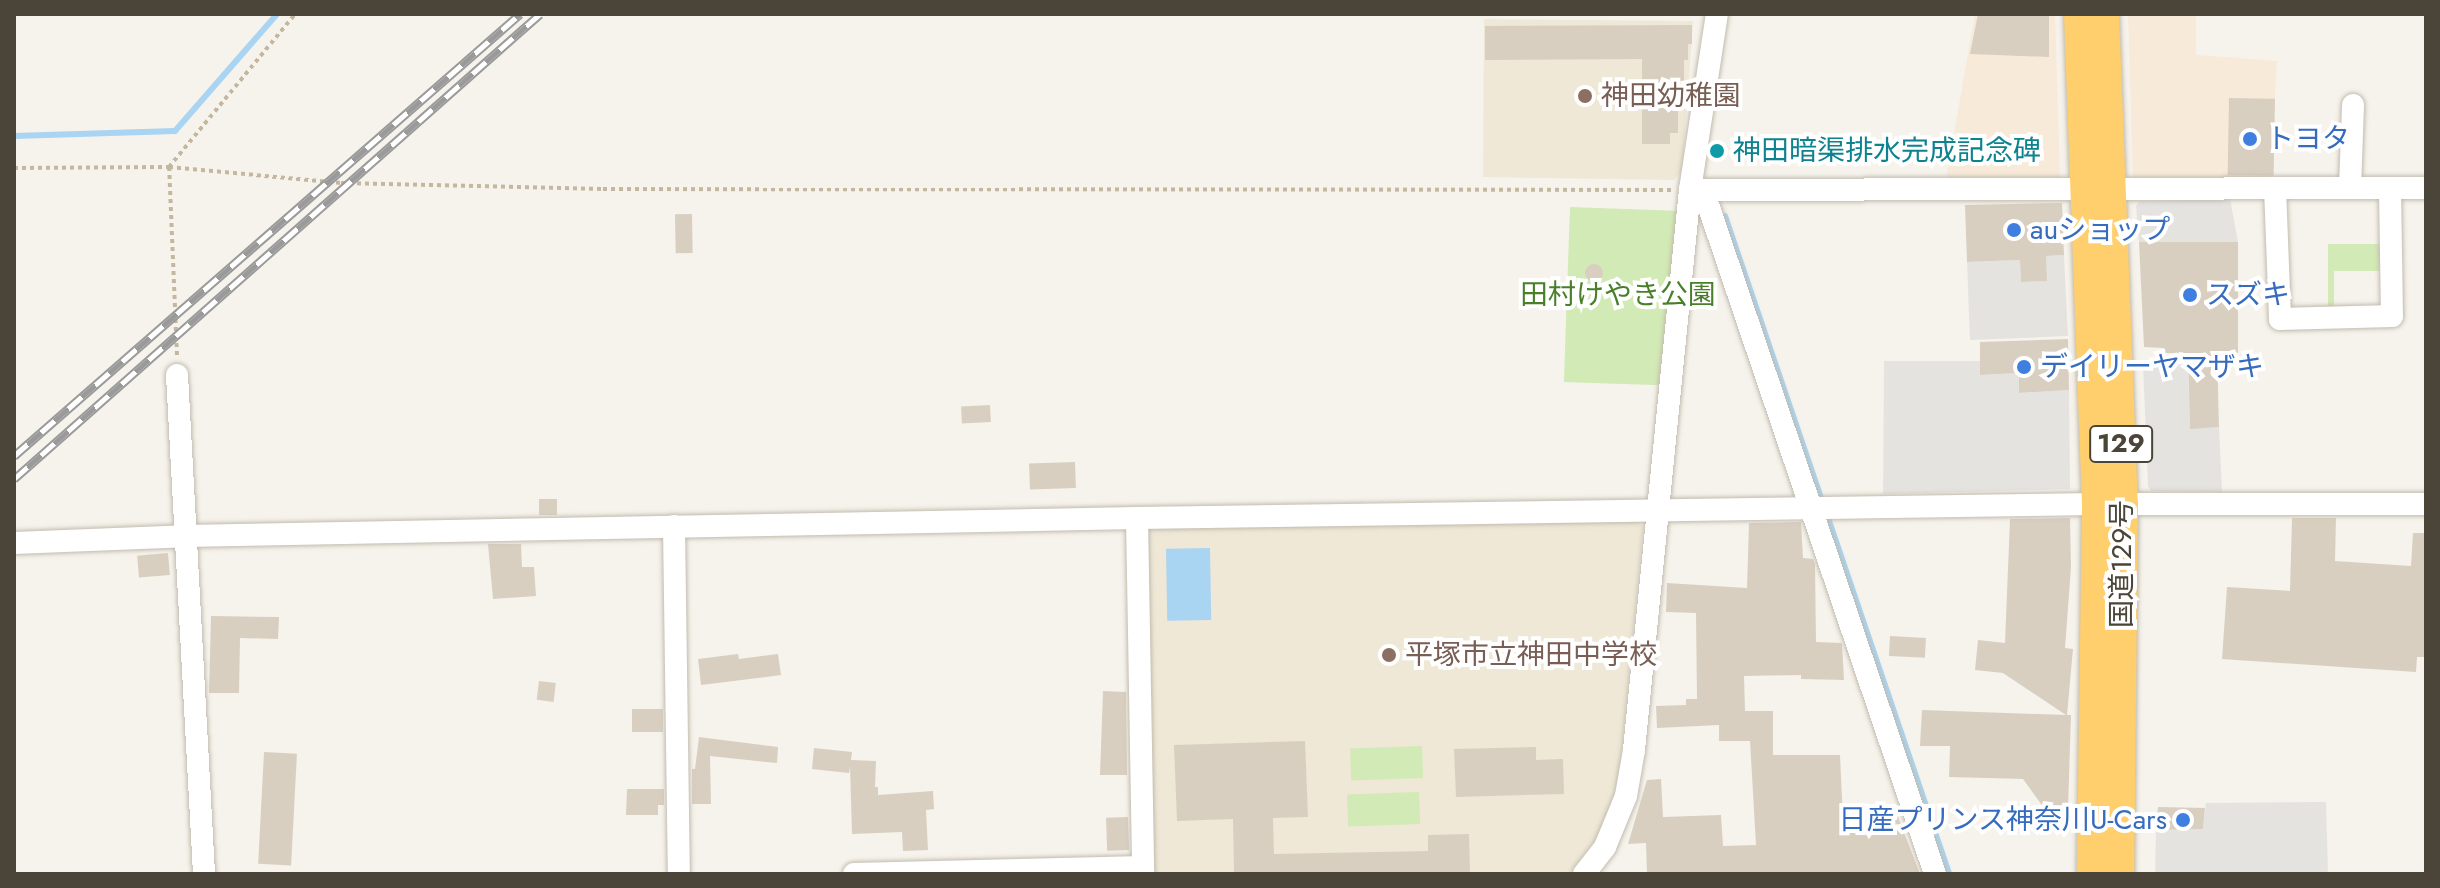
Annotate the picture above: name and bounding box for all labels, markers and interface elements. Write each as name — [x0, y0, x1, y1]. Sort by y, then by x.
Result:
place label: 神田幼稚園 — [1601, 79, 1741, 113]
marker: 神田幼稚園 — [1576, 87, 1594, 105]
place label: トヨタ — [2266, 122, 2350, 156]
marker: トヨタ — [2241, 130, 2259, 148]
place label: 神田暗渠排水完成記念碑 — [1733, 134, 2041, 168]
marker: 神田暗渠排水完成記念碑 — [1708, 142, 1726, 160]
place label: auショップ — [2030, 213, 2170, 247]
marker: auショップ — [2005, 221, 2023, 239]
park label: 田村けやき公園 — [1520, 278, 1716, 312]
place label: スズキ — [2206, 278, 2290, 312]
marker: スズキ — [2181, 286, 2199, 304]
place label: デイリーヤマザキ — [2040, 350, 2264, 384]
marker: デイリーヤマザキ — [2015, 358, 2033, 376]
road number: 129 — [2089, 422, 2153, 466]
street label: 国道129号 — [2105, 500, 2139, 628]
place label: 平塚市立神田中学校 — [1405, 638, 1657, 672]
marker: 平塚市立神田中学校 — [1380, 646, 1398, 664]
place label: 日産プリンス神奈川U-Cars — [1838, 803, 2167, 837]
marker: 日産プリンス神奈川U-Cars — [2174, 811, 2192, 829]

